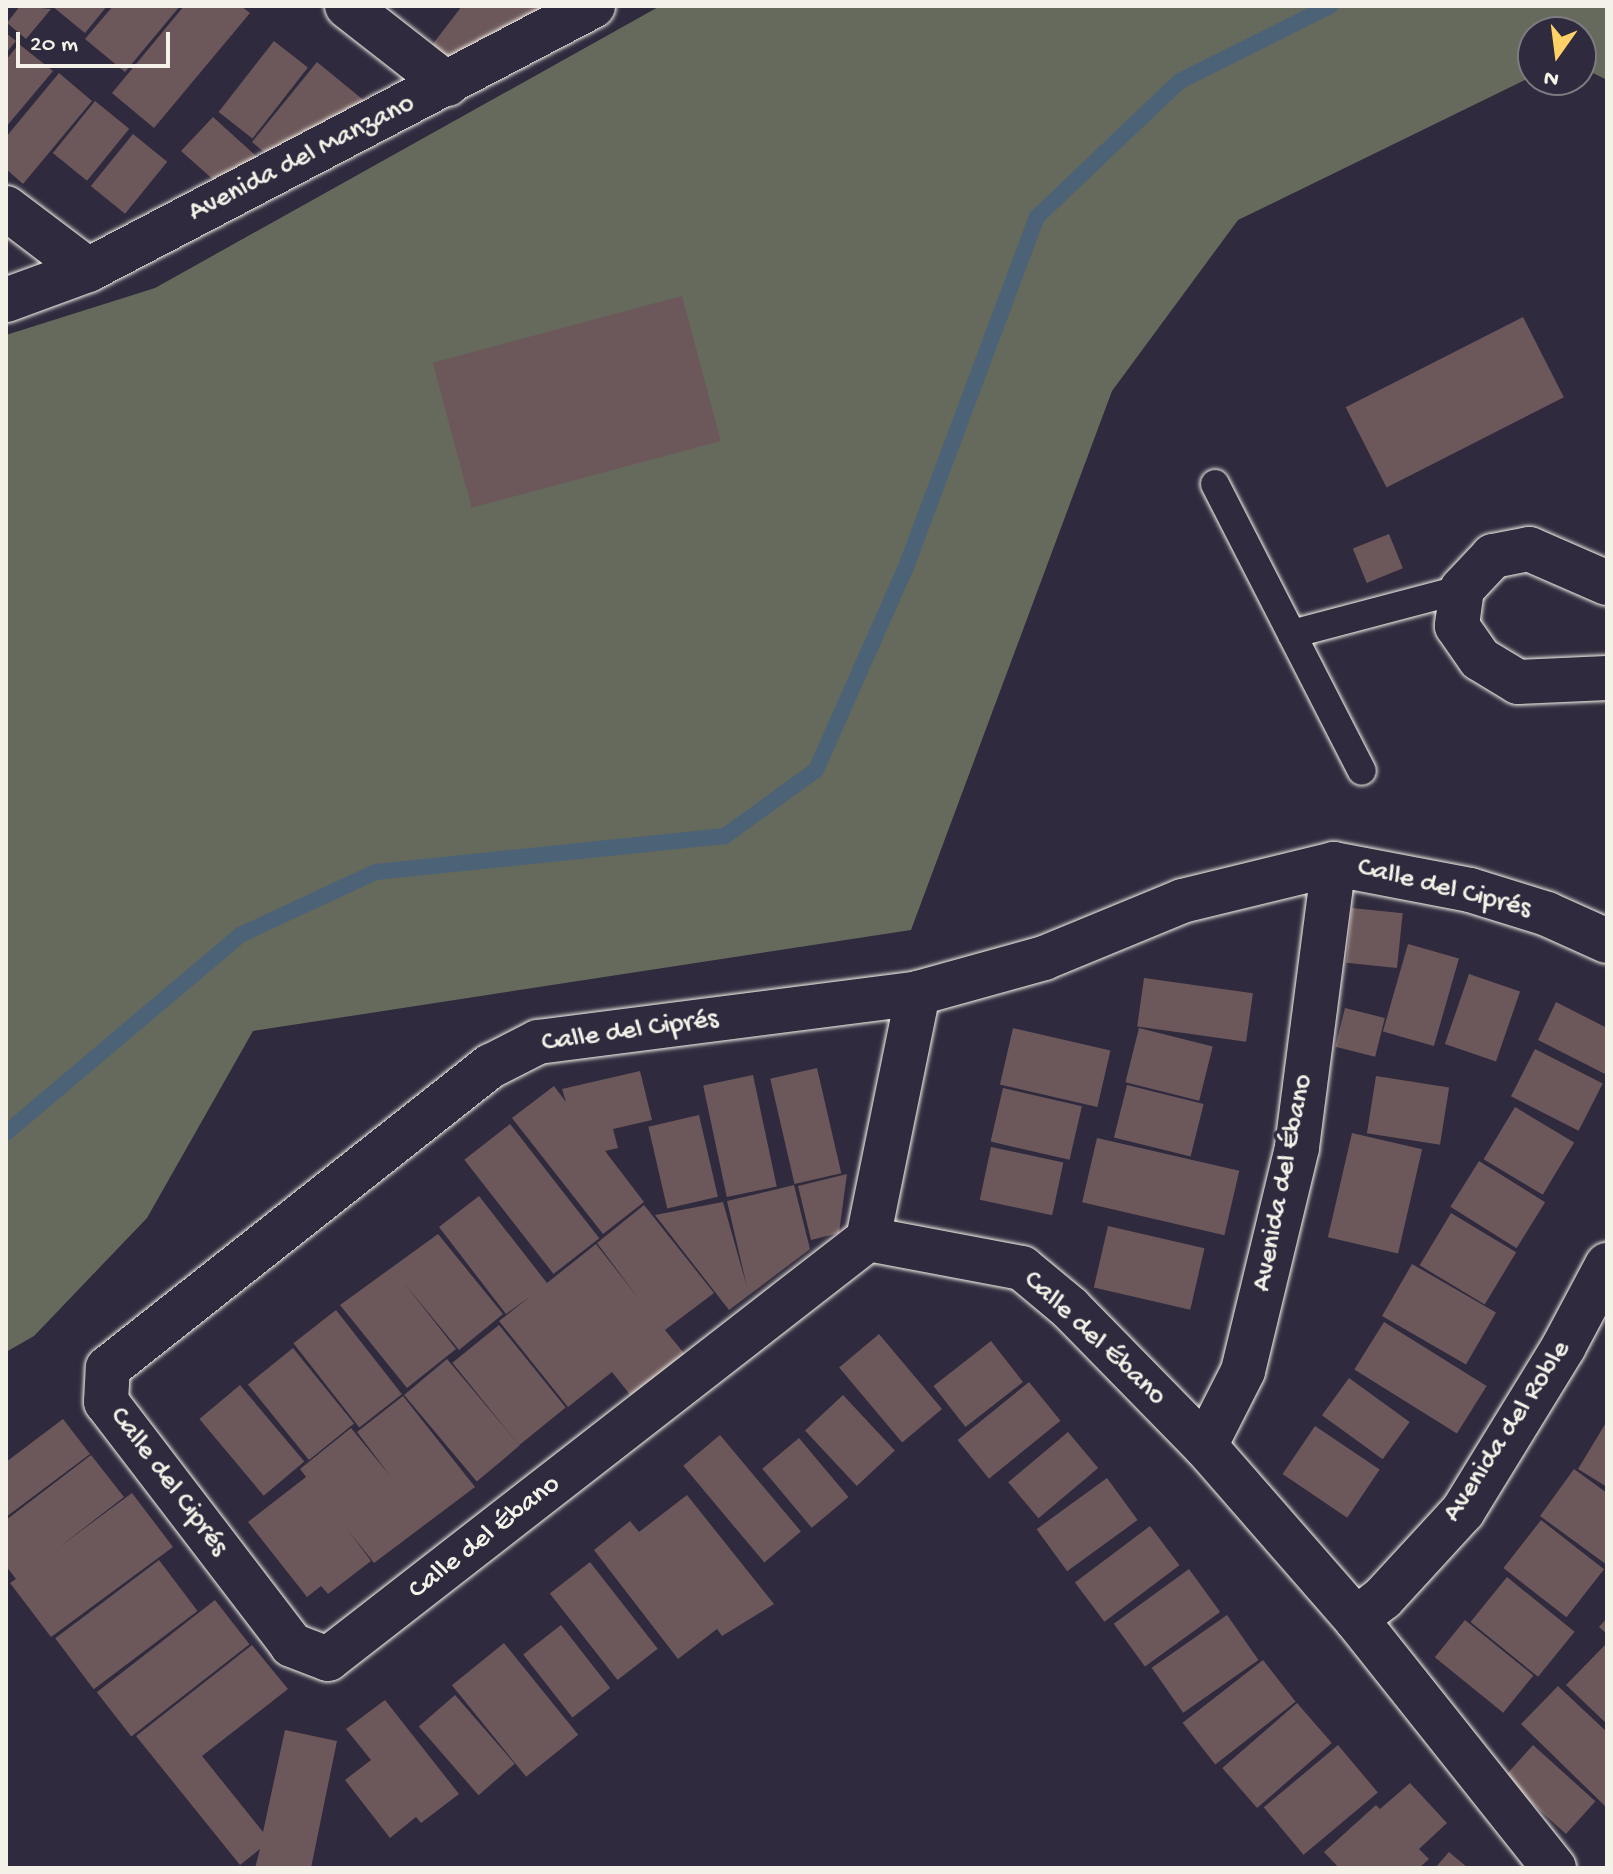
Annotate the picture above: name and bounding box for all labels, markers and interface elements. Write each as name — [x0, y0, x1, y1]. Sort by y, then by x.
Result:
scale bar — [20, 16, 174, 66]
north arrow — [1517, 16, 1597, 96]
text: 20 m — [30, 31, 78, 60]
text: N — [1542, 63, 1562, 92]
street label: Avenida del Manzano — [183, 88, 421, 230]
street label: Calle del Ciprés — [1354, 851, 1534, 927]
street label: Calle del Ciprés — [540, 1003, 720, 1061]
street label: Avenida del Ébano — [1246, 1072, 1322, 1294]
street label: Calle del Ébano — [1015, 1264, 1173, 1414]
street label: Avenida del Roble — [1437, 1335, 1579, 1529]
street label: Calle del Ciprés — [101, 1401, 235, 1563]
street label: Calle del Ébano — [402, 1468, 568, 1608]

